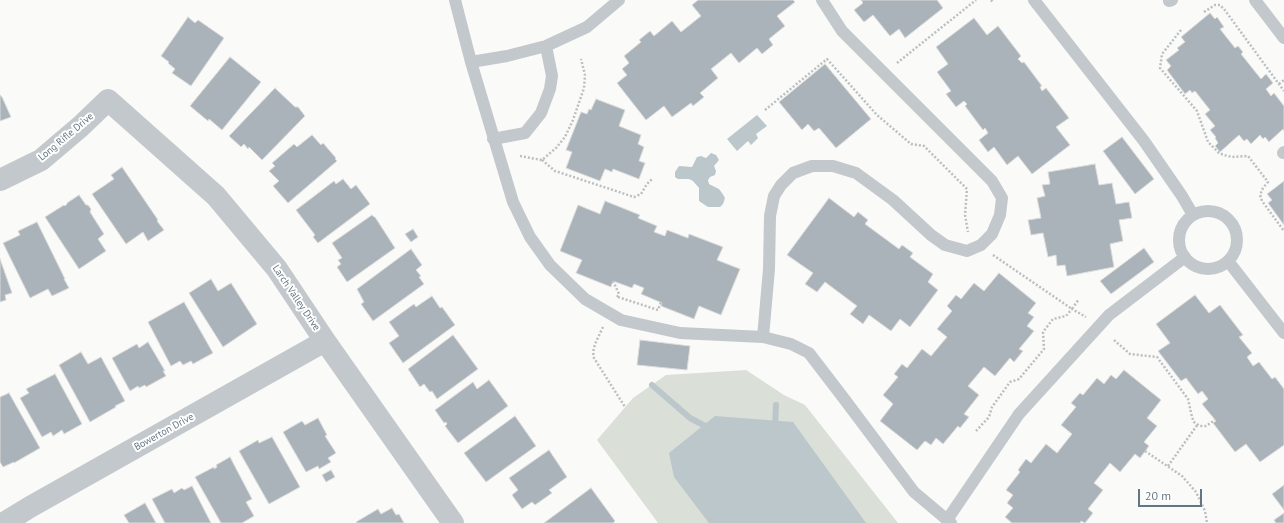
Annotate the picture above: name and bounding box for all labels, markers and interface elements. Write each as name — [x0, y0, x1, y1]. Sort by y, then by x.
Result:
street label: Long Rifle Drive — [36, 111, 96, 163]
street label: Larch Valley Drive — [270, 263, 322, 333]
street label: Bowerton Drive — [132, 411, 196, 453]
scale bar — [1140, 481, 1204, 507]
text: 20 m — [1145, 488, 1171, 503]

